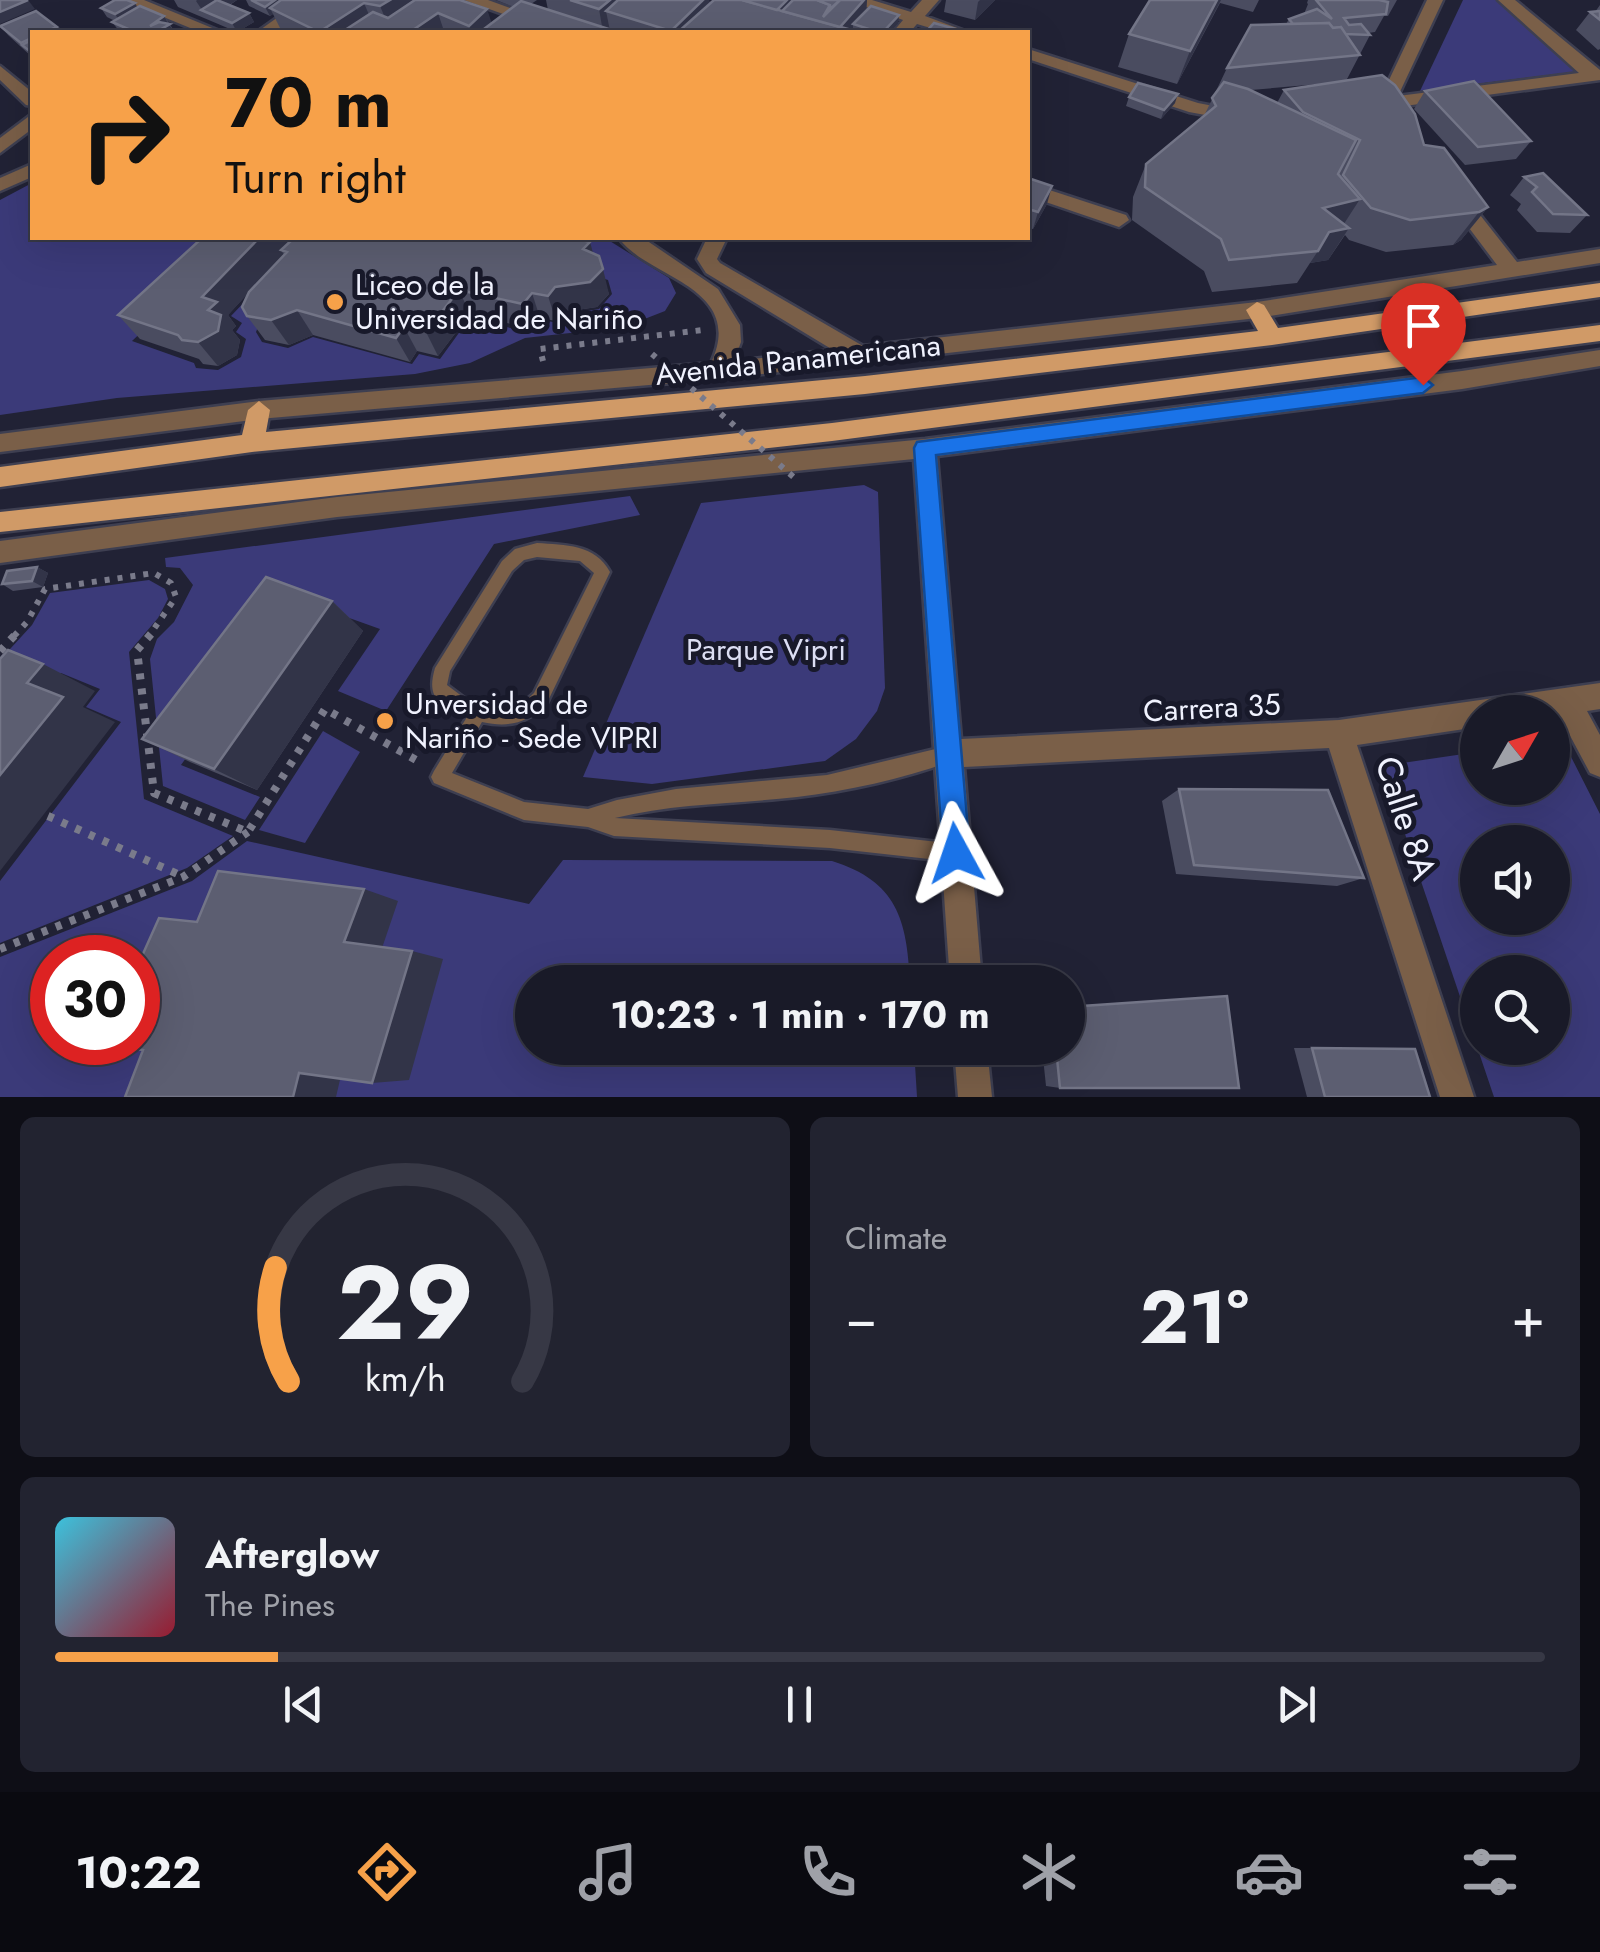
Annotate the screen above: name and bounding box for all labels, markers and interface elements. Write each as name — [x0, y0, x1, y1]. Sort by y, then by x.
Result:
text: 70 m — [225, 52, 392, 153]
icon: right — [60, 70, 190, 200]
text: Turn right — [225, 145, 406, 210]
place label: Liceo de la Universidad de Nariño — [355, 263, 643, 340]
pin — [1381, 283, 1466, 386]
marker: Liceo de la Universidad de Nariño — [324, 291, 346, 313]
icon: arrive — [1396, 298, 1451, 353]
street label: Avenida Panamericana — [653, 323, 943, 396]
park label: Parque Vipri — [686, 628, 846, 671]
place label: Unversidad de Nariño - Sede VIPRI — [405, 682, 658, 759]
street label: Carrera 35 — [1142, 682, 1282, 733]
north arrow — [1460, 695, 1570, 805]
map controls — [1460, 695, 1570, 1065]
marker: Unversidad de Nariño - Sede VIPRI — [374, 710, 396, 732]
street label: Calle 8A — [1363, 750, 1449, 886]
position arrow — [904, 801, 1008, 905]
button: sound — [1460, 825, 1570, 935]
speed limit sign: 30 — [30, 935, 160, 1065]
button: search — [1460, 955, 1570, 1065]
text: 10:23 · 1 min · 170 m — [610, 987, 990, 1042]
text: Climate — [845, 1215, 947, 1261]
text: 29 — [336, 1228, 474, 1378]
text: 21° — [1139, 1263, 1249, 1371]
text: − — [845, 1278, 877, 1358]
text: + — [1511, 1278, 1545, 1358]
text: km/h — [365, 1353, 445, 1404]
text: Afterglow — [205, 1527, 379, 1582]
text: The Pines — [205, 1582, 335, 1628]
icon: previous — [276, 1677, 331, 1732]
icon: pause — [772, 1677, 827, 1732]
icon: next — [1269, 1677, 1324, 1732]
icon: directions — [352, 1837, 422, 1907]
icon: music — [573, 1837, 643, 1907]
icon: phone — [793, 1837, 863, 1907]
icon: climate — [1014, 1837, 1084, 1907]
icon: car — [1234, 1837, 1304, 1907]
icon: filters — [1455, 1837, 1525, 1907]
text: 10:22 — [75, 1840, 202, 1905]

